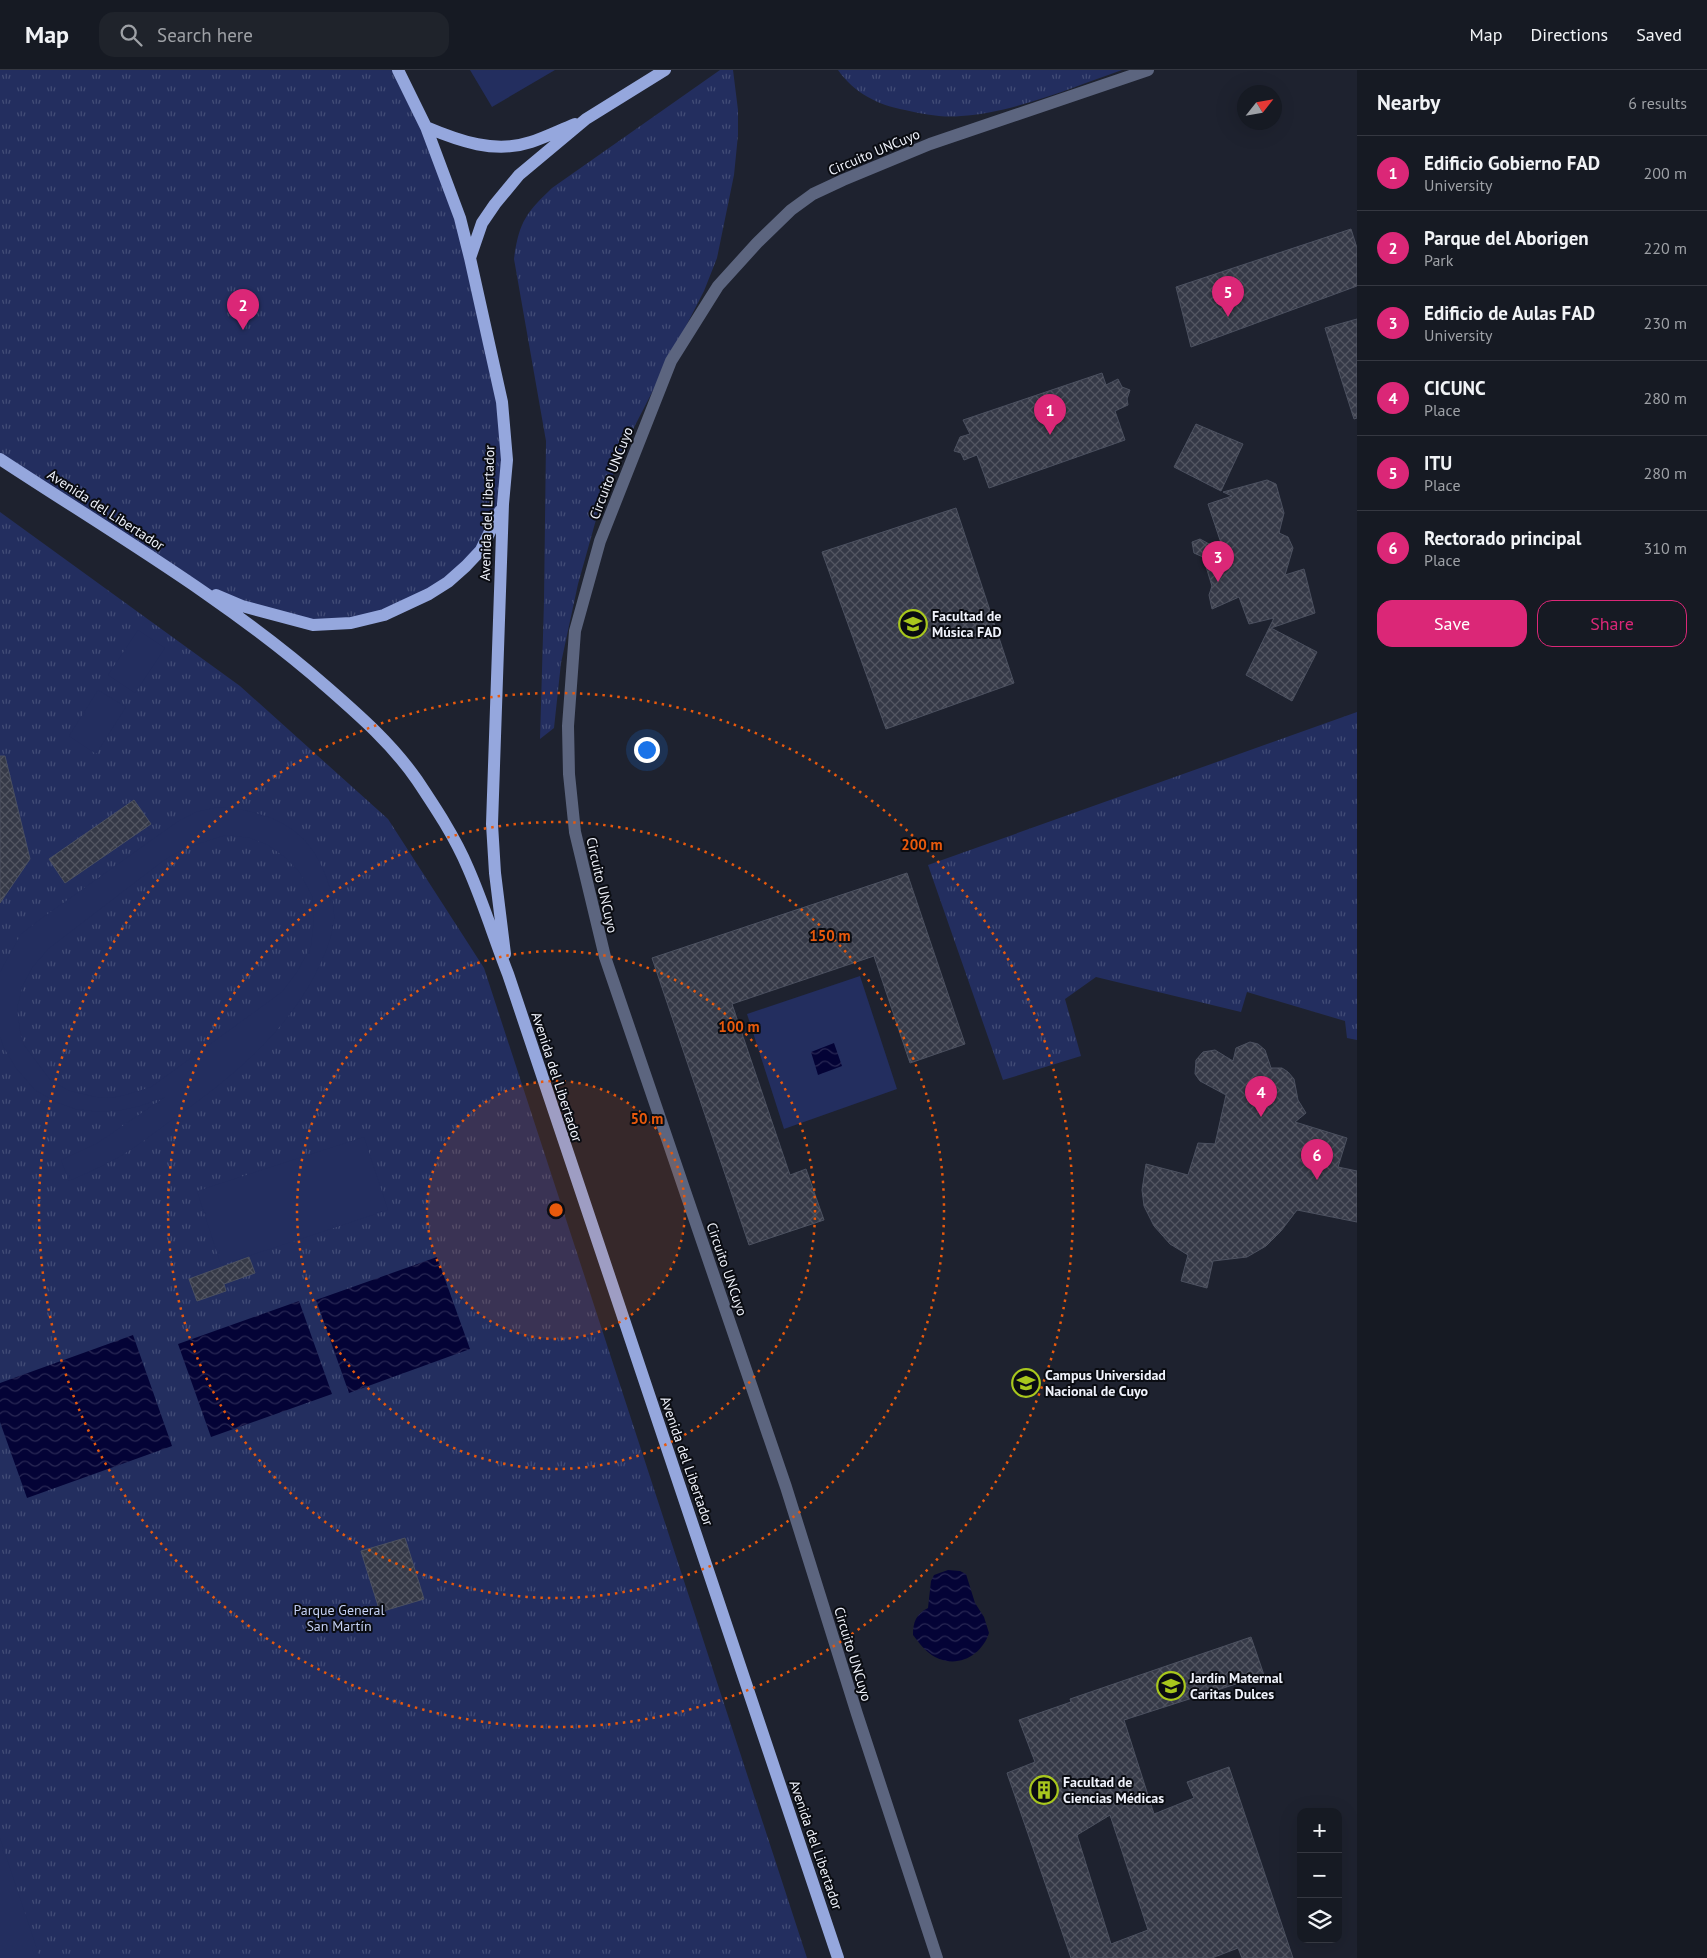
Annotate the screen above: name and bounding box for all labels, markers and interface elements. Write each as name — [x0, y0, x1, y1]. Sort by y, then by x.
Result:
search box — [99, 12, 449, 57]
text: Map — [25, 19, 69, 50]
icon: search — [117, 21, 145, 49]
text: Search here — [157, 23, 253, 47]
text: Map — [1470, 23, 1502, 46]
text: Directions — [1530, 23, 1608, 46]
text: Saved — [1636, 23, 1682, 46]
north arrow — [1237, 85, 1282, 130]
text: Nearby — [1377, 89, 1440, 116]
text: 6 results — [1628, 93, 1687, 113]
street label: Circuito UNCuyo — [826, 125, 922, 179]
text: Edificio Gobierno FAD — [1424, 151, 1600, 175]
text: 1 — [1388, 163, 1398, 183]
text: 200 m — [1644, 163, 1687, 183]
text: University — [1424, 175, 1492, 195]
text: Parque del Aborigen — [1424, 226, 1589, 250]
text: 2 — [1388, 238, 1398, 258]
text: 220 m — [1644, 238, 1687, 258]
text: Park — [1424, 250, 1453, 270]
pin: 5 — [1212, 276, 1244, 317]
pin: 2 — [227, 289, 259, 330]
text: Edificio de Aulas FAD — [1424, 301, 1595, 325]
text: 3 — [1388, 313, 1398, 333]
text: 230 m — [1644, 313, 1687, 333]
text: University — [1424, 325, 1492, 345]
text: CICUNC — [1424, 376, 1486, 400]
text: 4 — [1388, 388, 1398, 408]
text: 280 m — [1644, 388, 1687, 408]
pin: 1 — [1034, 394, 1066, 435]
text: Place — [1424, 400, 1461, 420]
street label: Circuito UNCuyo — [585, 424, 637, 522]
street label: Avenida del Libertador — [476, 445, 498, 581]
text: ITU — [1424, 451, 1452, 475]
text: 5 — [1388, 463, 1398, 483]
text: 280 m — [1644, 463, 1687, 483]
street label: Avenida del Libertador — [44, 465, 168, 555]
text: Place — [1424, 475, 1461, 495]
text: Rectorado principal — [1424, 526, 1581, 550]
text: 6 — [1388, 538, 1398, 558]
text: 310 m — [1644, 538, 1687, 558]
pin: 3 — [1202, 541, 1234, 582]
text: Place — [1424, 550, 1461, 570]
button: Save — [1377, 600, 1527, 647]
button: Share — [1537, 600, 1687, 647]
place label: Facultad de Música FAD — [932, 607, 1002, 641]
school or university icon: Facultad de Música FAD — [898, 609, 928, 639]
your location — [634, 737, 660, 763]
street label: Circuito UNCuyo — [582, 835, 622, 935]
text: 200 m — [901, 835, 943, 854]
text: 150 m — [809, 926, 851, 945]
street label: Avenida del Libertador — [527, 1010, 587, 1145]
text: 100 m — [718, 1017, 760, 1036]
pin: 4 — [1245, 1076, 1277, 1117]
text: 50 m — [631, 1109, 663, 1128]
pin: 6 — [1301, 1139, 1333, 1180]
centre of rings — [547, 1201, 565, 1219]
street label: Circuito UNCuyo — [703, 1220, 751, 1318]
place label: Campus Universidad Nacional de Cuyo — [1045, 1366, 1166, 1400]
school or university icon: Campus Universidad Nacional de Cuyo — [1011, 1368, 1041, 1398]
street label: Avenida del Libertador — [656, 1394, 718, 1528]
park label: Parque General San Martín — [293, 1601, 385, 1635]
street label: Circuito UNCuyo — [830, 1605, 876, 1703]
place label: Jardín Maternal Caritas Dulces — [1189, 1669, 1284, 1703]
school or university icon: Jardín Maternal Caritas Dulces — [1156, 1671, 1186, 1701]
place label: Facultad de Ciencias Médicas — [1063, 1773, 1164, 1807]
building icon: Facultad de Ciencias Médicas — [1029, 1775, 1059, 1805]
street label: Avenida del Libertador — [785, 1778, 847, 1912]
map controls — [1297, 1808, 1342, 1943]
button: + — [1297, 1808, 1342, 1853]
button: − — [1297, 1853, 1342, 1898]
button: layers — [1297, 1898, 1342, 1943]

